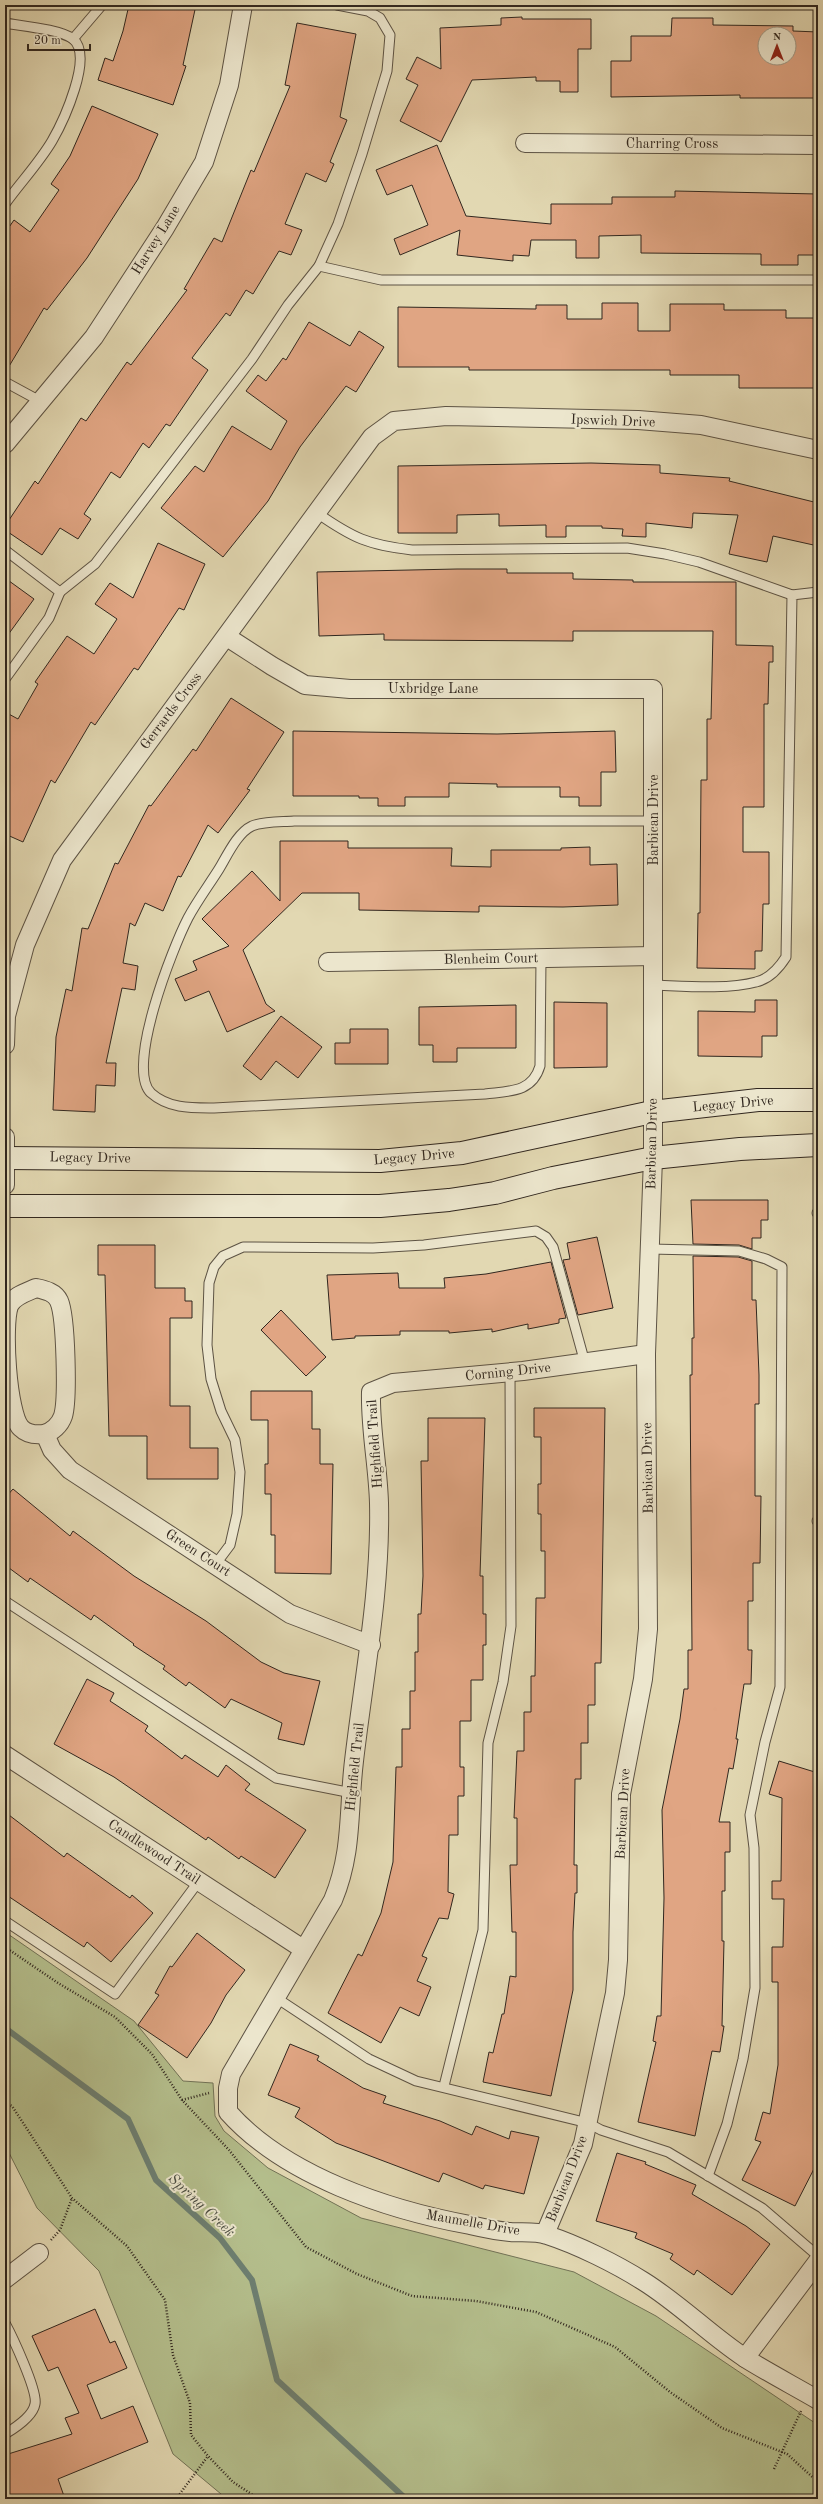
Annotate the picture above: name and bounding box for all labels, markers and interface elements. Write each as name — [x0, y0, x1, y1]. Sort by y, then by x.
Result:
scale bar — [28, 26, 90, 52]
north arrow — [757, 26, 797, 66]
text: N — [773, 32, 782, 43]
text: 20 m — [34, 35, 61, 47]
street label: Charring Cross — [626, 137, 718, 151]
street label: Harvey Lane — [129, 203, 183, 277]
street label: Ipswich Drive — [570, 413, 656, 429]
street label: Gerrards Cross — [138, 670, 204, 752]
street label: Uxbridge Lane — [388, 682, 478, 696]
street label: Barbican Drive — [647, 774, 661, 866]
street label: Blenheim Court — [444, 951, 539, 967]
street label: Legacy Drive — [692, 1093, 774, 1115]
street label: Barbican Drive — [644, 1098, 660, 1190]
street label: Legacy Drive — [373, 1146, 455, 1168]
street label: Legacy Drive — [49, 1150, 131, 1166]
street label: Corning Drive — [464, 1361, 552, 1383]
street label: Highfield Trail — [365, 1399, 385, 1489]
street label: Barbican Drive — [640, 1422, 656, 1514]
street label: Green Court — [163, 1527, 233, 1579]
street label: Highfield Trail — [343, 1722, 367, 1812]
street label: Barbican Drive — [614, 1768, 632, 1860]
street label: Candlewood Trail — [105, 1817, 203, 1887]
street label: Barbican Drive — [544, 2134, 590, 2224]
water label: Spring Creek — [165, 2172, 237, 2240]
street label: Maumelle Drive — [425, 2208, 521, 2238]

